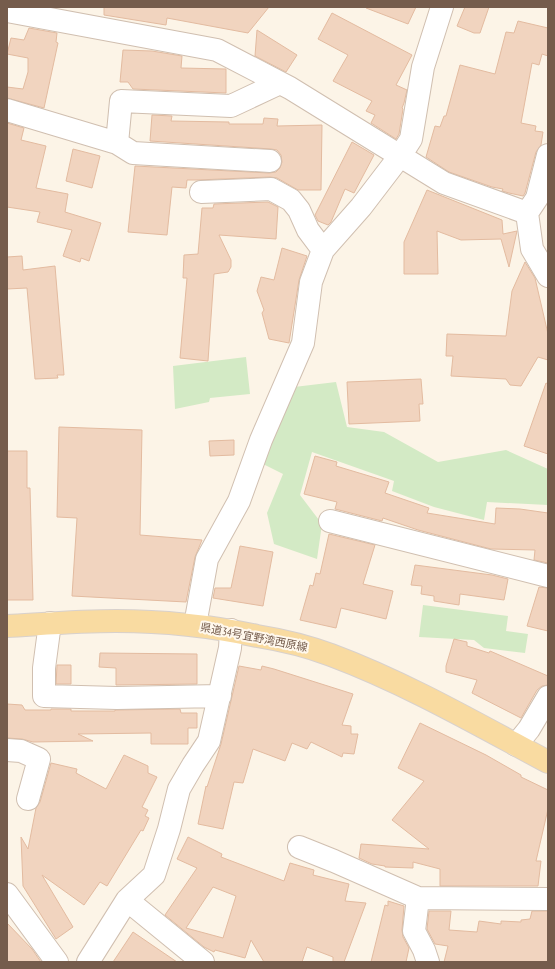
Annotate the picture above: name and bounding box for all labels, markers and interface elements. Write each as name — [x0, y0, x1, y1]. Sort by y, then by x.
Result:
street label: 県道34号宜野湾西原線 — [199, 620, 309, 654]

